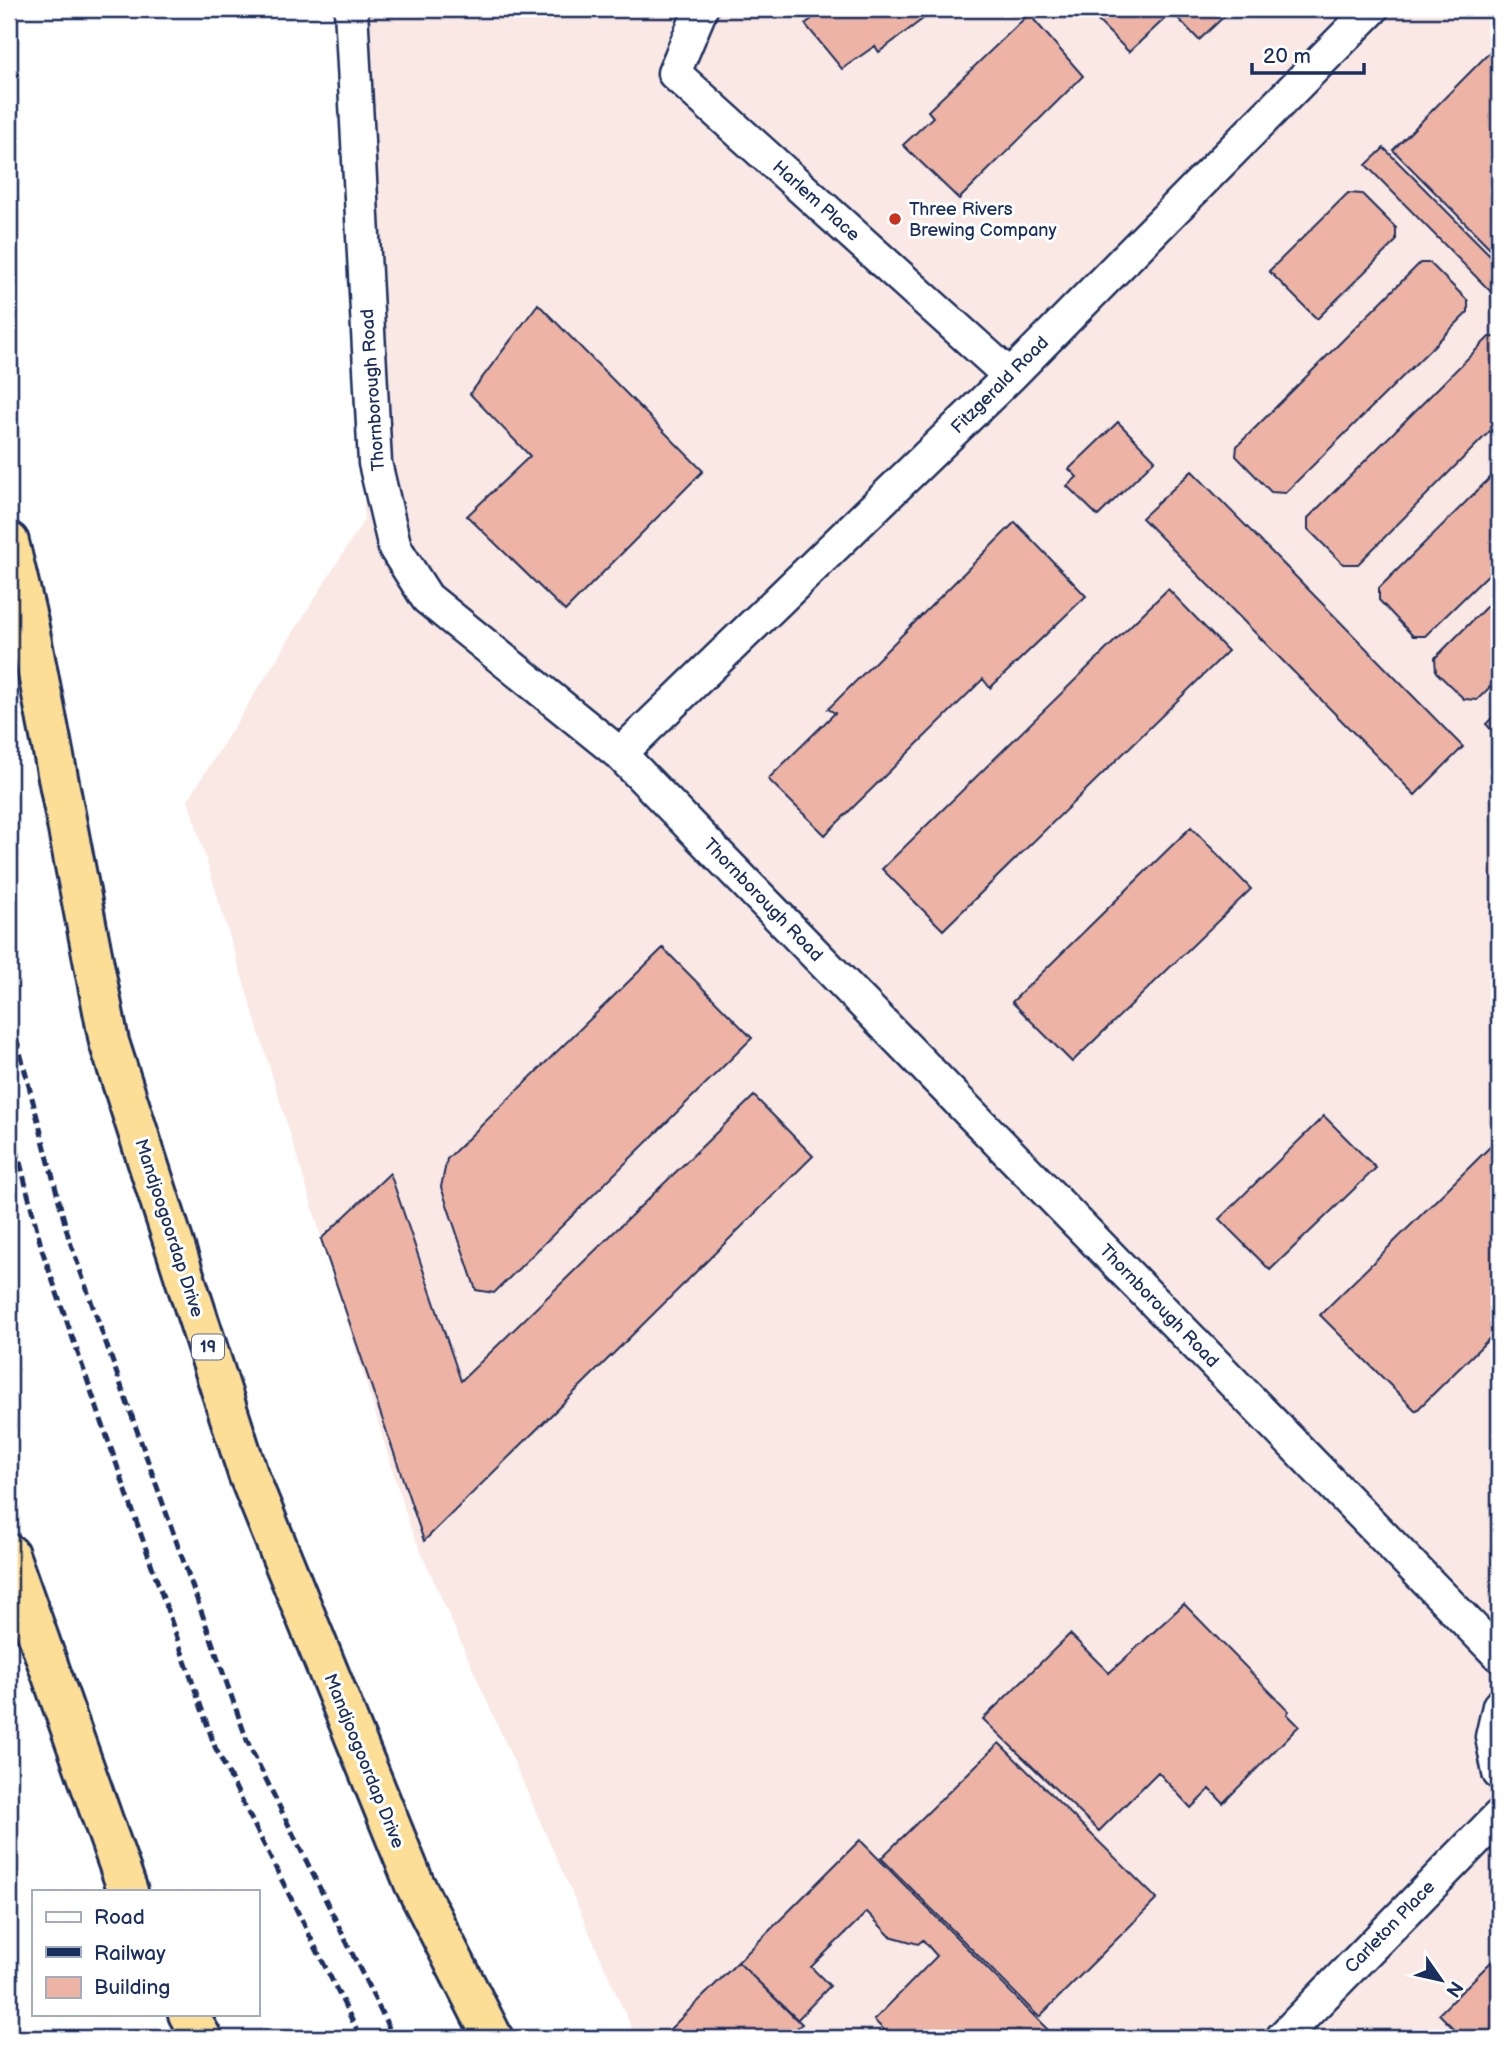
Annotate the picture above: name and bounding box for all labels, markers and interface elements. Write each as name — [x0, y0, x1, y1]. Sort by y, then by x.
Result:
scale bar — [1252, 32, 1364, 76]
text: 20 m — [1263, 44, 1311, 69]
street label: Harlem Place — [768, 156, 864, 246]
place label: Three Rivers Brewing Company — [909, 199, 1058, 241]
marker: Three Rivers Brewing Company — [887, 211, 903, 227]
street label: Thornborough Road — [357, 308, 389, 472]
street label: Fitzgerald Road — [947, 332, 1053, 438]
street label: Thornborough Road — [699, 834, 827, 966]
street label: Mandjoogoordap Drive — [130, 1136, 208, 1320]
street label: Thornborough Road — [1095, 1240, 1223, 1372]
road number: 19 — [192, 1334, 224, 1359]
street label: Mandjoogoordap Drive — [319, 1671, 409, 1851]
street label: Carleton Place — [1341, 1876, 1439, 1977]
legend — [32, 1890, 259, 2016]
text: Road — [94, 1905, 145, 1930]
text: Railway — [94, 1941, 166, 1966]
north arrow — [1406, 1946, 1476, 2016]
text: Building — [94, 1975, 170, 2000]
text: N — [1440, 1976, 1467, 2001]

